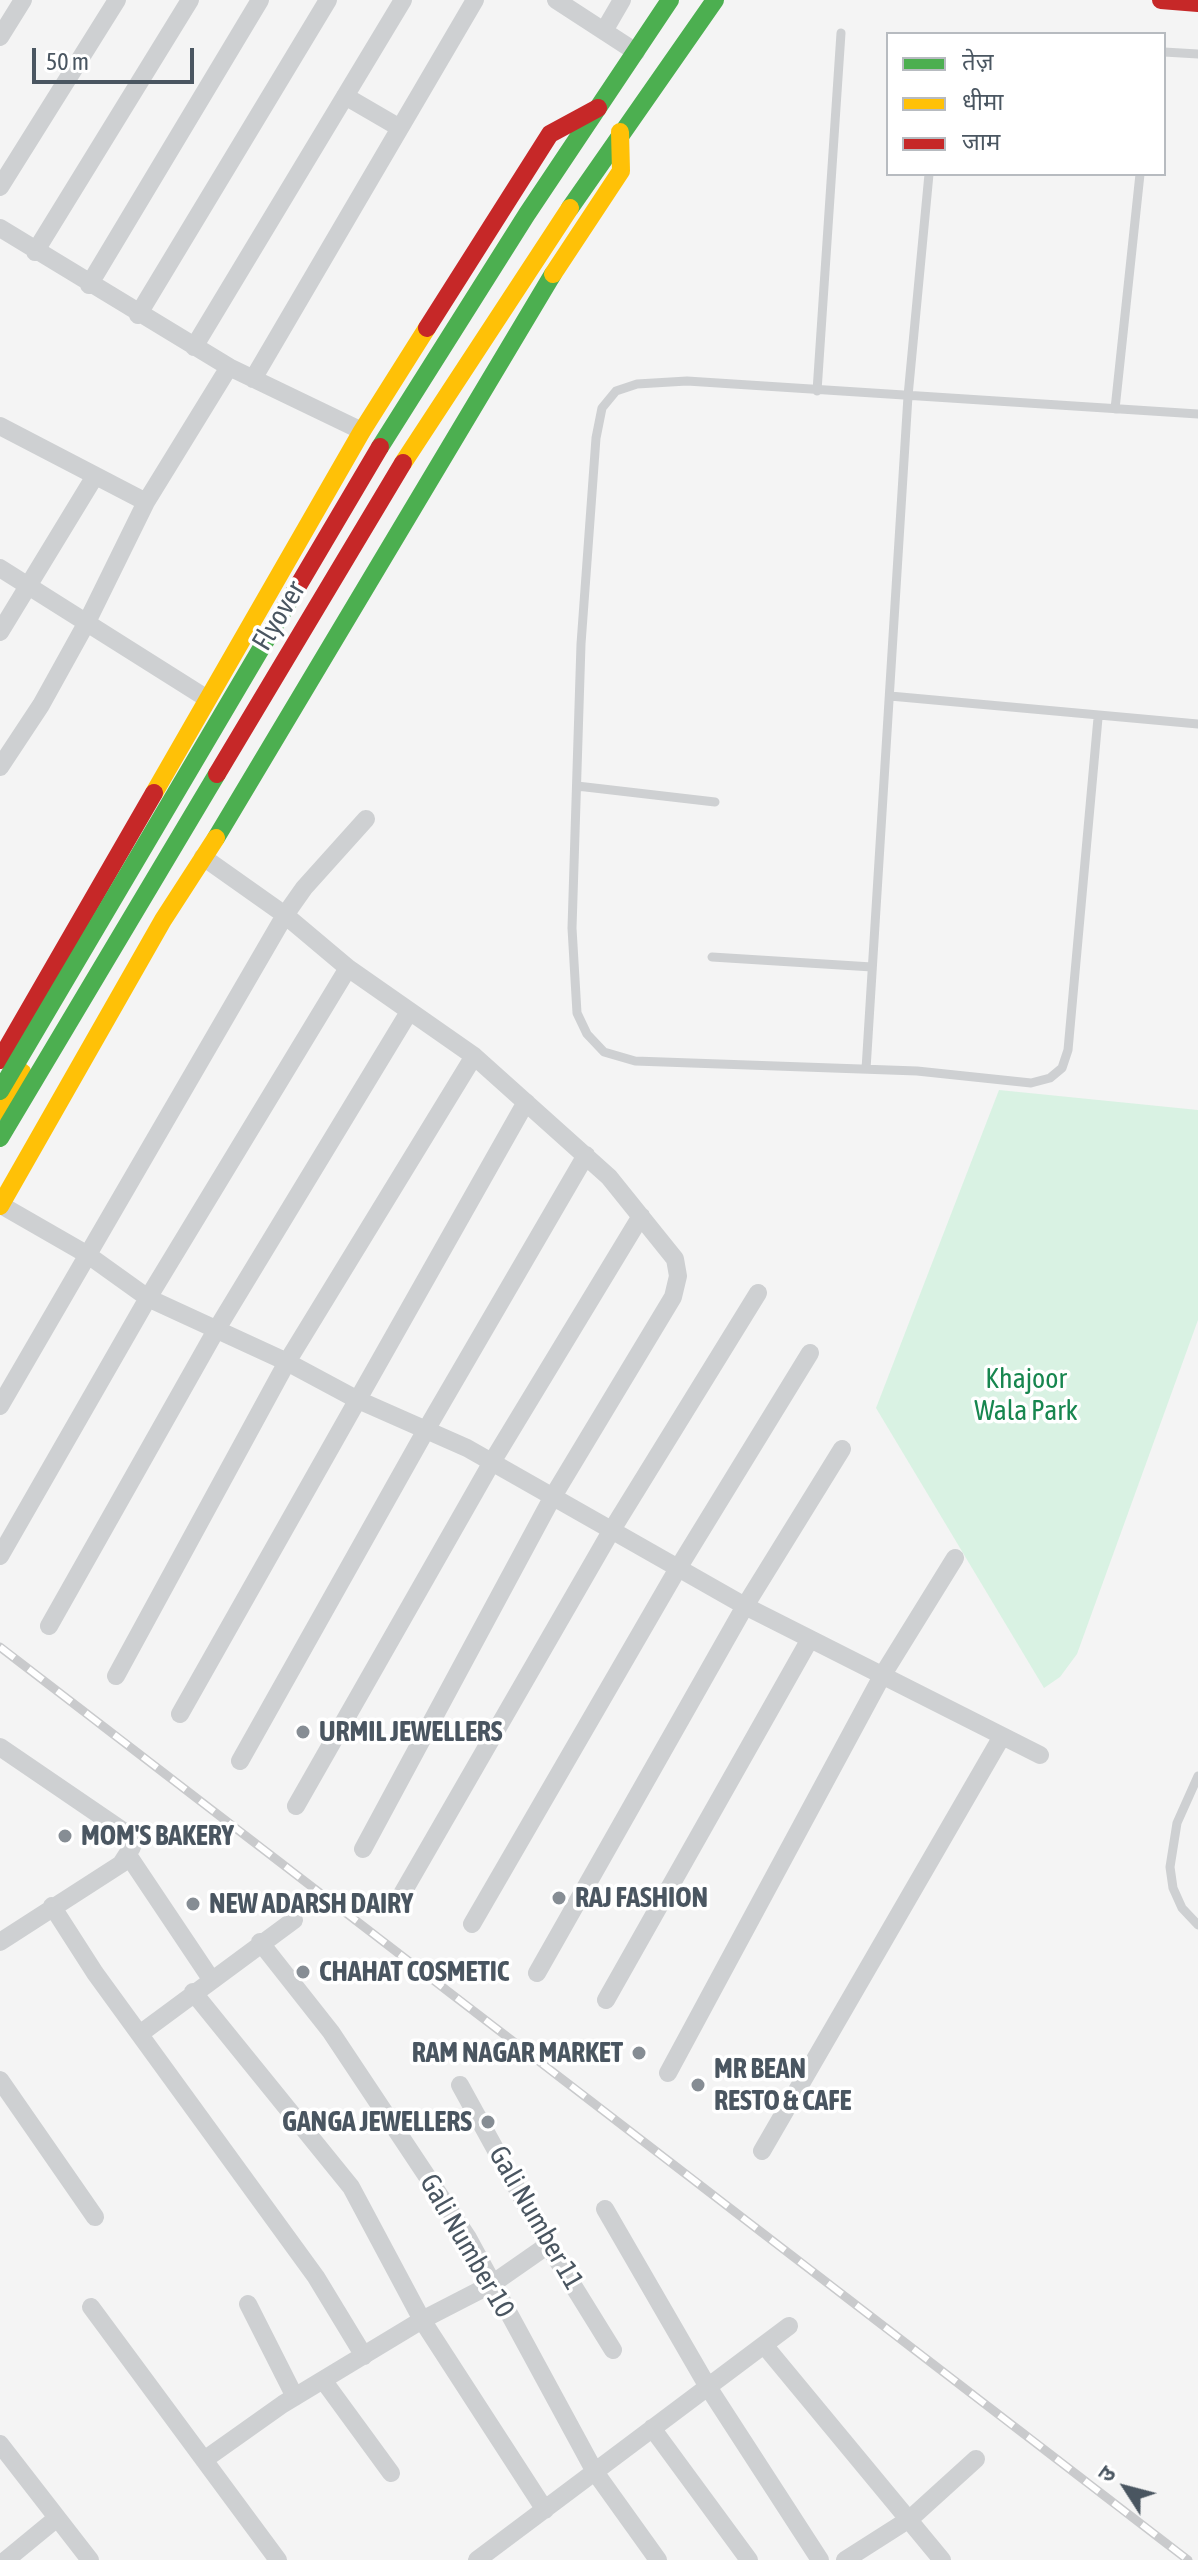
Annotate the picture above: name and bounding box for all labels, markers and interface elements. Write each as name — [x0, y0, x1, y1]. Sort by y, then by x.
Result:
scale bar — [36, 32, 198, 82]
legend — [886, 32, 1166, 176]
text: 50 m — [46, 48, 89, 75]
text: तेज़ — [962, 48, 994, 75]
text: धीमा — [962, 88, 1004, 115]
text: जाम — [962, 128, 1000, 155]
street label: Flyover — [245, 575, 313, 657]
park label: Khajoor Wala Park — [974, 1362, 1078, 1428]
place label: URMIL JEWELLERS — [319, 1715, 503, 1749]
marker: URMIL JEWELLERS — [294, 1723, 312, 1741]
place label: MOM'S BAKERY — [81, 1819, 234, 1853]
marker: MOM'S BAKERY — [56, 1827, 74, 1845]
place label: RAJ FASHION — [575, 1881, 708, 1915]
place label: NEW ADARSH DAIRY — [209, 1887, 413, 1921]
marker: RAJ FASHION — [550, 1889, 568, 1907]
marker: NEW ADARSH DAIRY — [184, 1895, 202, 1913]
place label: CHAHAT COSMETIC — [319, 1955, 509, 1989]
marker: CHAHAT COSMETIC — [294, 1963, 312, 1981]
place label: RAM NAGAR MARKET — [412, 2036, 623, 2070]
marker: RAM NAGAR MARKET — [630, 2044, 648, 2062]
place label: MR BEAN RESTO & CAFE — [714, 2052, 852, 2118]
marker: MR BEAN RESTO & CAFE — [689, 2076, 707, 2094]
place label: GANGA JEWELLERS — [282, 2105, 472, 2139]
marker: GANGA JEWELLERS — [479, 2113, 497, 2131]
street label: Gali Number 11 — [481, 2140, 591, 2296]
street label: Gali Number 10 — [412, 2168, 522, 2324]
north arrow — [1086, 2448, 1166, 2528]
text: उ — [1092, 2461, 1121, 2487]

